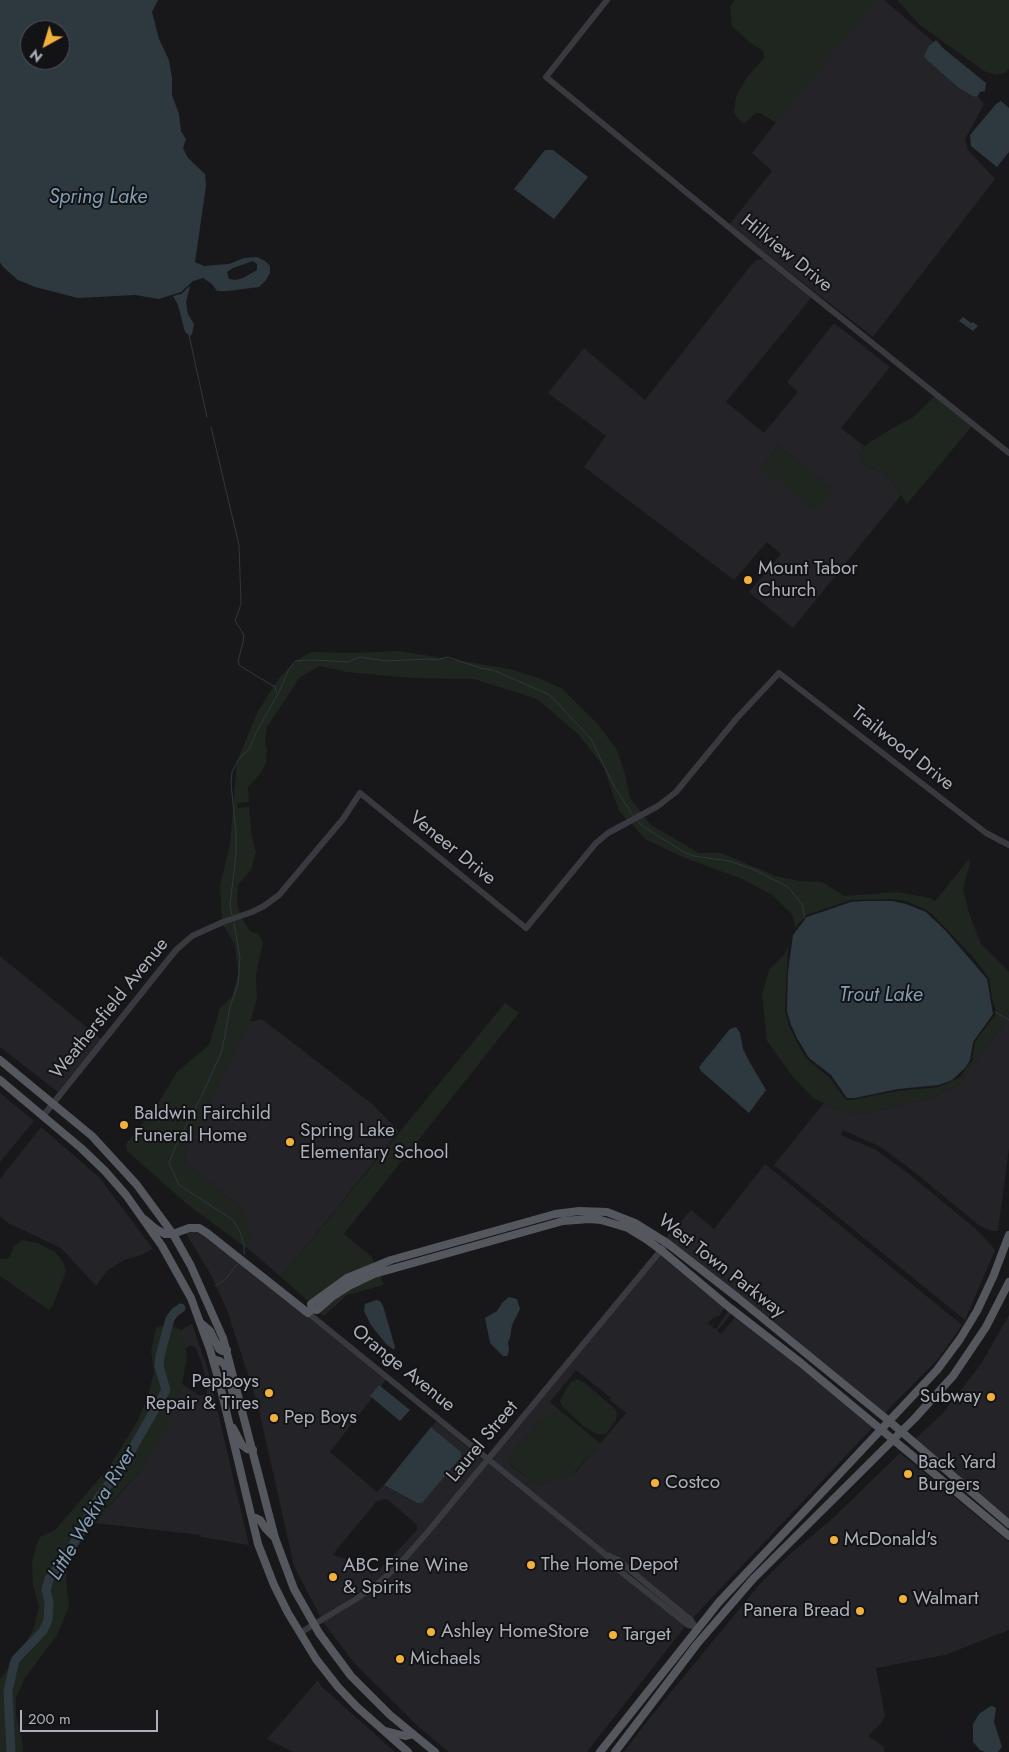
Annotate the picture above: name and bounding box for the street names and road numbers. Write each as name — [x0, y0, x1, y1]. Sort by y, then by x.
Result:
street label: Hillview Drive — [736, 210, 836, 298]
street label: Trailwood Drive — [846, 702, 958, 796]
street label: Veneer Drive — [404, 807, 500, 891]
street label: Weathersfield Avenue — [46, 934, 174, 1084]
street label: West Town Parkway — [653, 1210, 789, 1324]
street label: Orange Avenue — [347, 1320, 459, 1418]
street label: Laurel Street — [442, 1397, 524, 1487]

